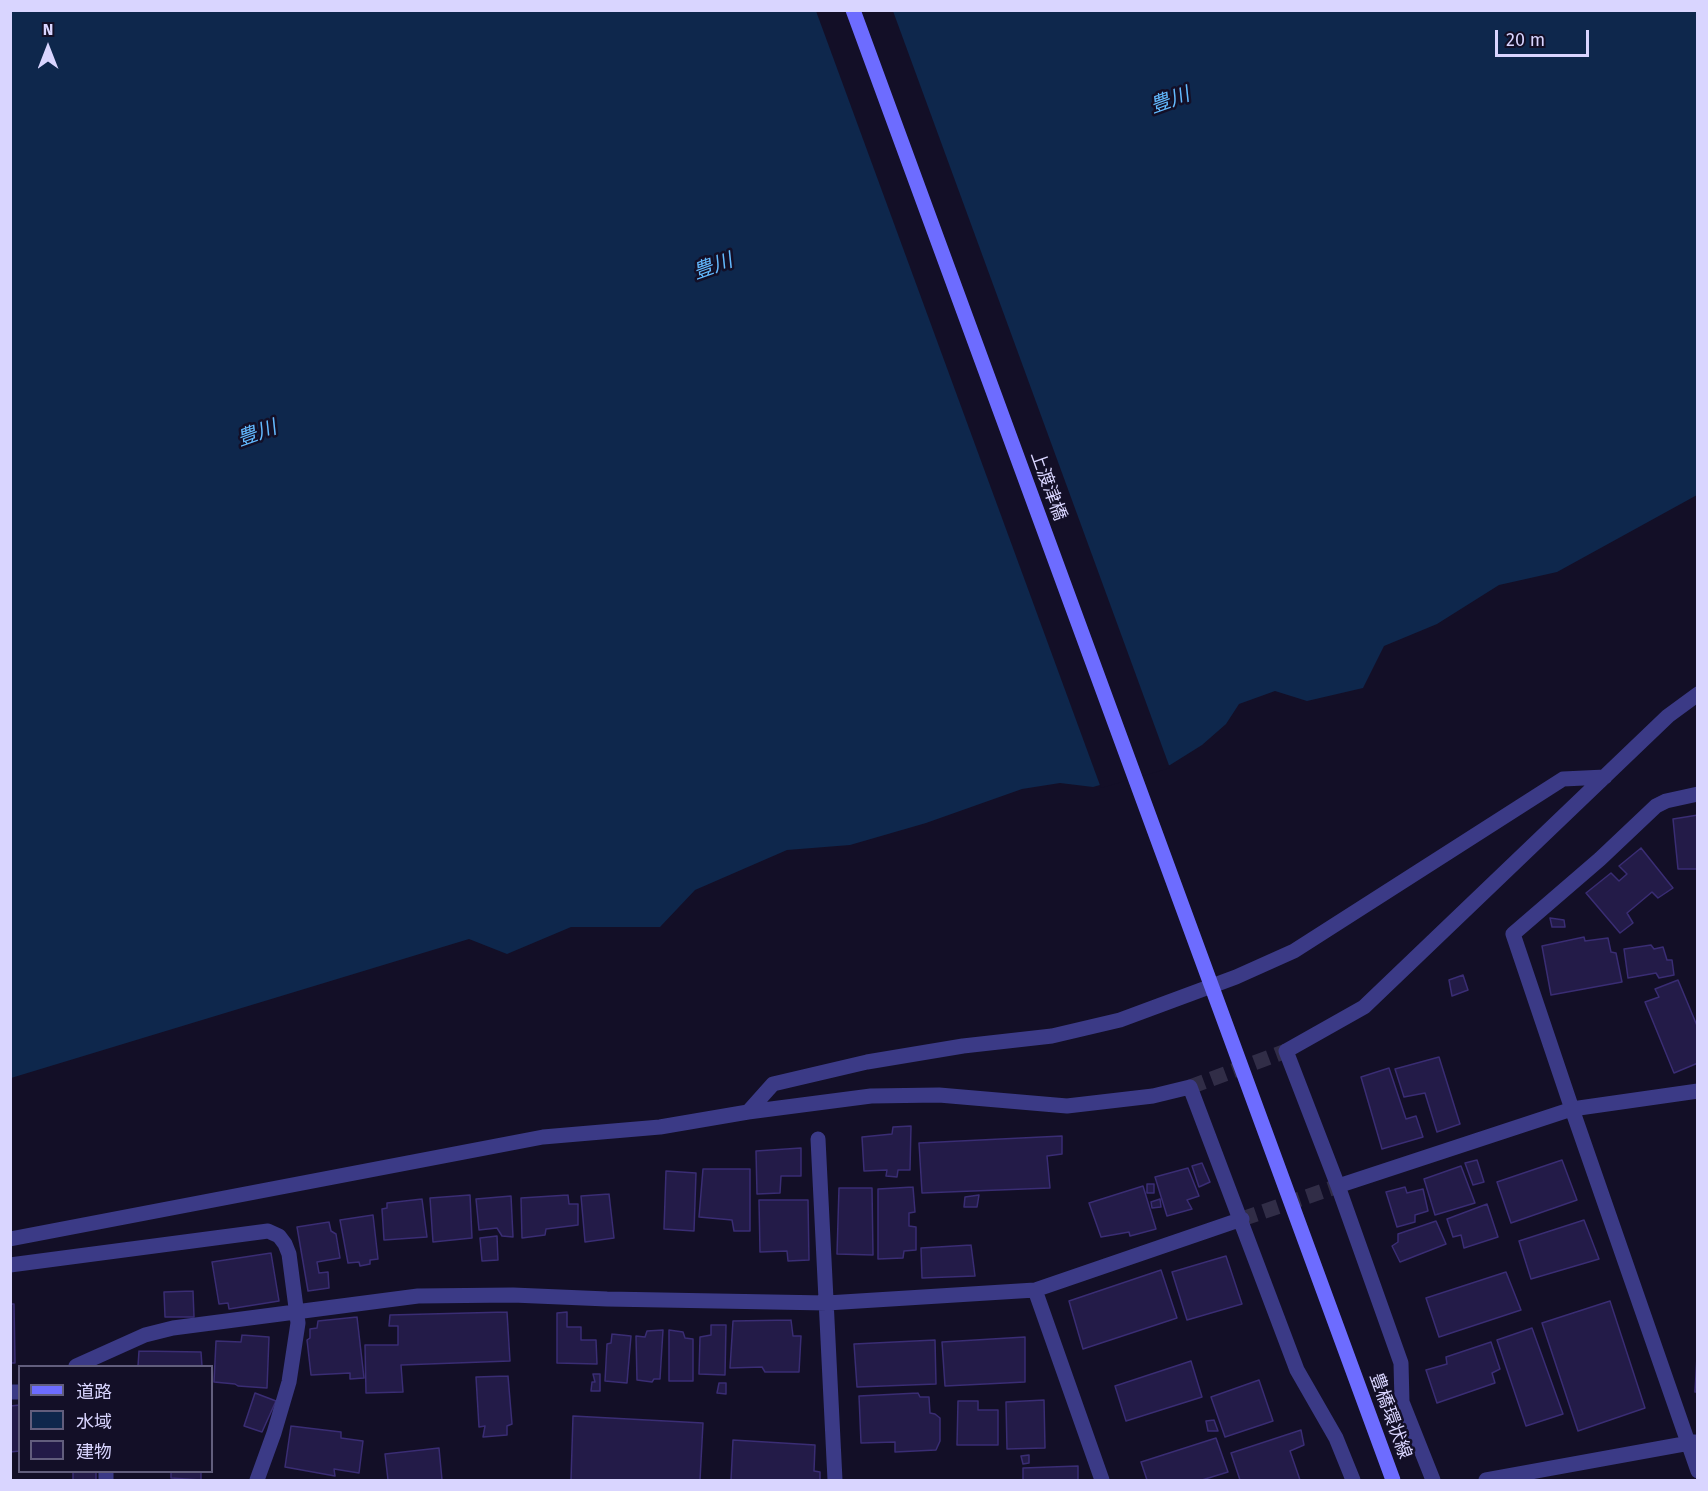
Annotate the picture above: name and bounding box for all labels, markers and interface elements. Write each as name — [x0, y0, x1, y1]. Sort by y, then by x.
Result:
north arrow — [18, 18, 78, 78]
scale bar — [1498, 18, 1592, 56]
text: N — [43, 20, 53, 39]
text: 20 m — [1506, 29, 1545, 51]
water label: 豊川 — [1147, 83, 1193, 119]
water label: 豊川 — [690, 249, 736, 285]
water label: 豊川 — [234, 416, 280, 452]
street label: 上渡津橋 — [1026, 448, 1070, 524]
legend — [18, 1365, 213, 1473]
street label: 豊橋環状線 — [1364, 1370, 1416, 1462]
text: 道路 — [76, 1381, 112, 1403]
text: 水域 — [76, 1411, 112, 1433]
text: 建物 — [76, 1441, 112, 1463]

